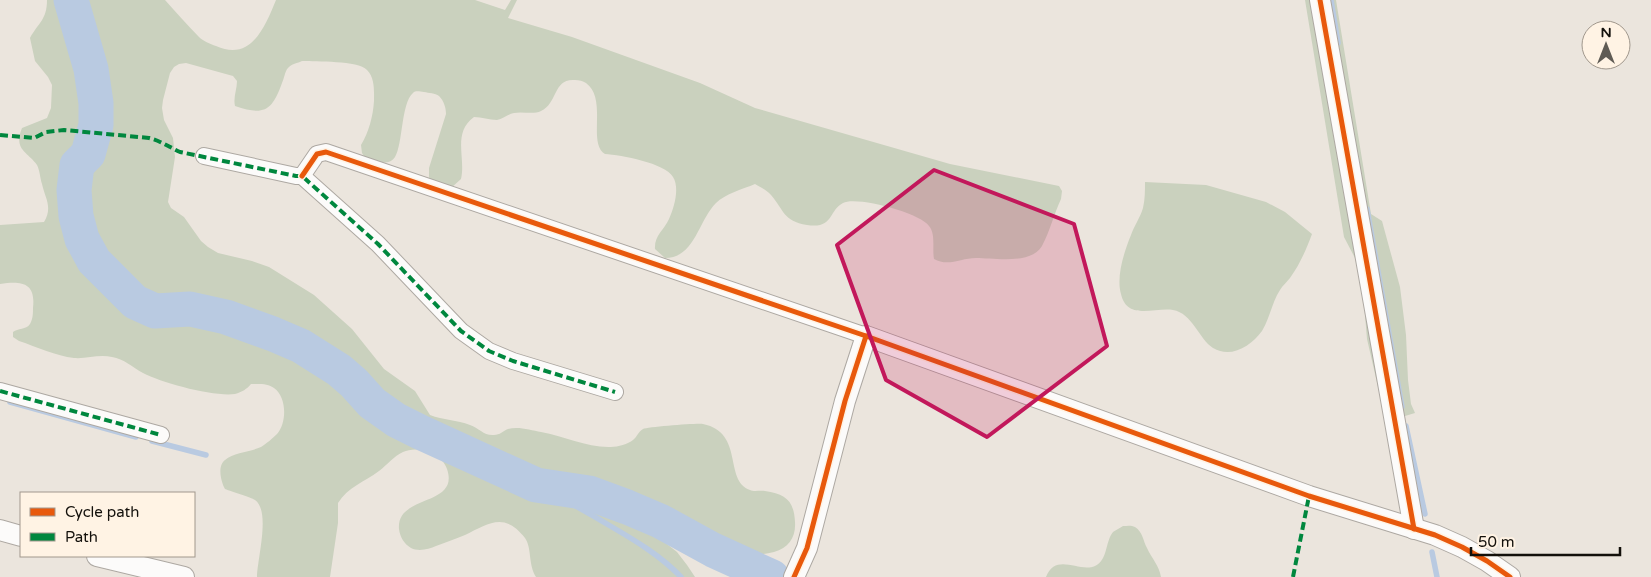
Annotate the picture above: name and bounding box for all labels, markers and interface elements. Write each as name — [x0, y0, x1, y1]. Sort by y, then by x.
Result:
north arrow — [1581, 20, 1631, 70]
text: N — [1600, 24, 1612, 41]
legend — [20, 492, 195, 557]
text: Cycle path — [65, 503, 139, 521]
scale bar — [1471, 524, 1620, 556]
text: Path — [65, 528, 98, 546]
text: 50 m — [1478, 533, 1515, 551]

